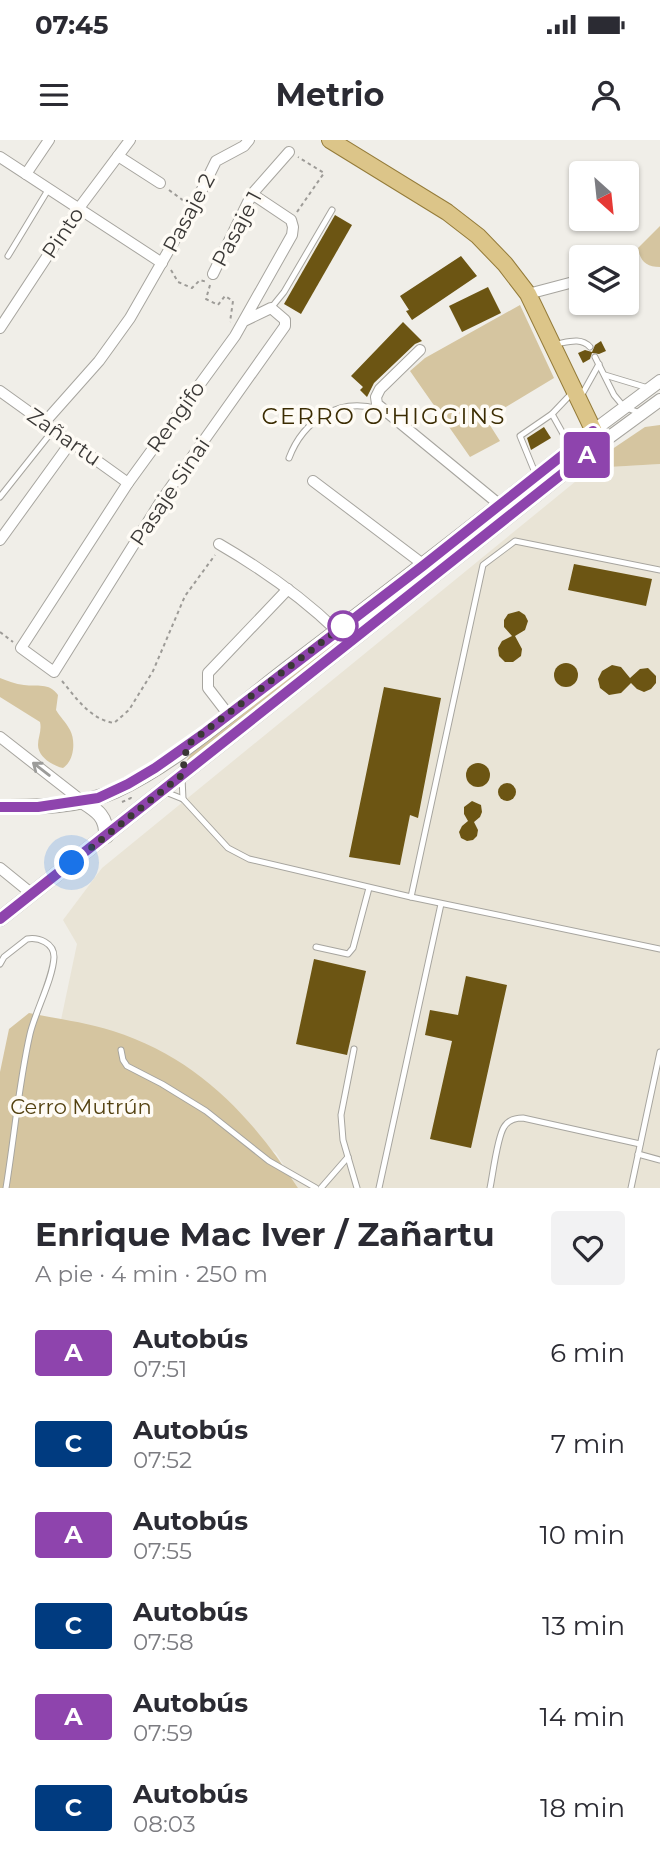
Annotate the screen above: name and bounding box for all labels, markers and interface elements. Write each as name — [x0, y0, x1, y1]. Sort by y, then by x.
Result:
text: 07:45 — [35, 9, 108, 41]
text: Metrio — [276, 75, 384, 114]
icon: menu — [35, 76, 73, 114]
icon: person — [587, 76, 625, 114]
north arrow — [569, 161, 639, 231]
map controls — [569, 161, 639, 315]
street label: Pasaje 2 — [157, 169, 220, 256]
street label: Pasaje 1 — [206, 187, 267, 271]
street label: Pinto — [36, 202, 89, 263]
button: layers — [569, 245, 639, 315]
street label: Rengifo — [141, 376, 210, 457]
street label: Zañartu — [23, 402, 106, 471]
district label: CERRO O'HIGGINS — [262, 402, 506, 430]
line badge: A — [564, 432, 610, 478]
street label: Pasaje Sinai — [124, 433, 215, 550]
text: A — [578, 440, 596, 469]
unlabelled marker — [328, 611, 358, 641]
one-way arrow — [32, 761, 50, 776]
your location — [54, 845, 89, 880]
park label: Cerro Mutrún — [10, 1094, 152, 1119]
button: heart — [551, 1211, 625, 1285]
text: Enrique Mac Iver / Zañartu — [35, 1214, 495, 1254]
text: A pie · 4 min · 250 m — [35, 1260, 268, 1288]
text: Autobús — [133, 1323, 248, 1355]
text: 6 min — [550, 1337, 625, 1369]
text: A — [64, 1338, 83, 1367]
text: 07:51 — [133, 1355, 187, 1383]
text: Autobús — [133, 1414, 248, 1446]
text: 7 min — [551, 1428, 625, 1460]
text: C — [65, 1429, 82, 1458]
text: 07:52 — [133, 1446, 192, 1474]
text: Autobús — [133, 1505, 248, 1537]
text: 10 min — [539, 1519, 625, 1551]
text: A — [64, 1520, 83, 1549]
text: 07:55 — [133, 1537, 192, 1565]
text: Autobús — [133, 1596, 248, 1628]
text: 13 min — [542, 1610, 625, 1642]
text: C — [65, 1611, 82, 1640]
text: 07:58 — [133, 1628, 194, 1656]
text: Autobús — [133, 1687, 248, 1719]
text: 14 min — [539, 1701, 625, 1733]
text: A — [64, 1702, 83, 1731]
text: 07:59 — [133, 1719, 193, 1747]
text: Autobús — [133, 1778, 248, 1810]
text: 18 min — [540, 1792, 625, 1824]
text: C — [65, 1793, 82, 1822]
text: 08:03 — [133, 1810, 196, 1838]

